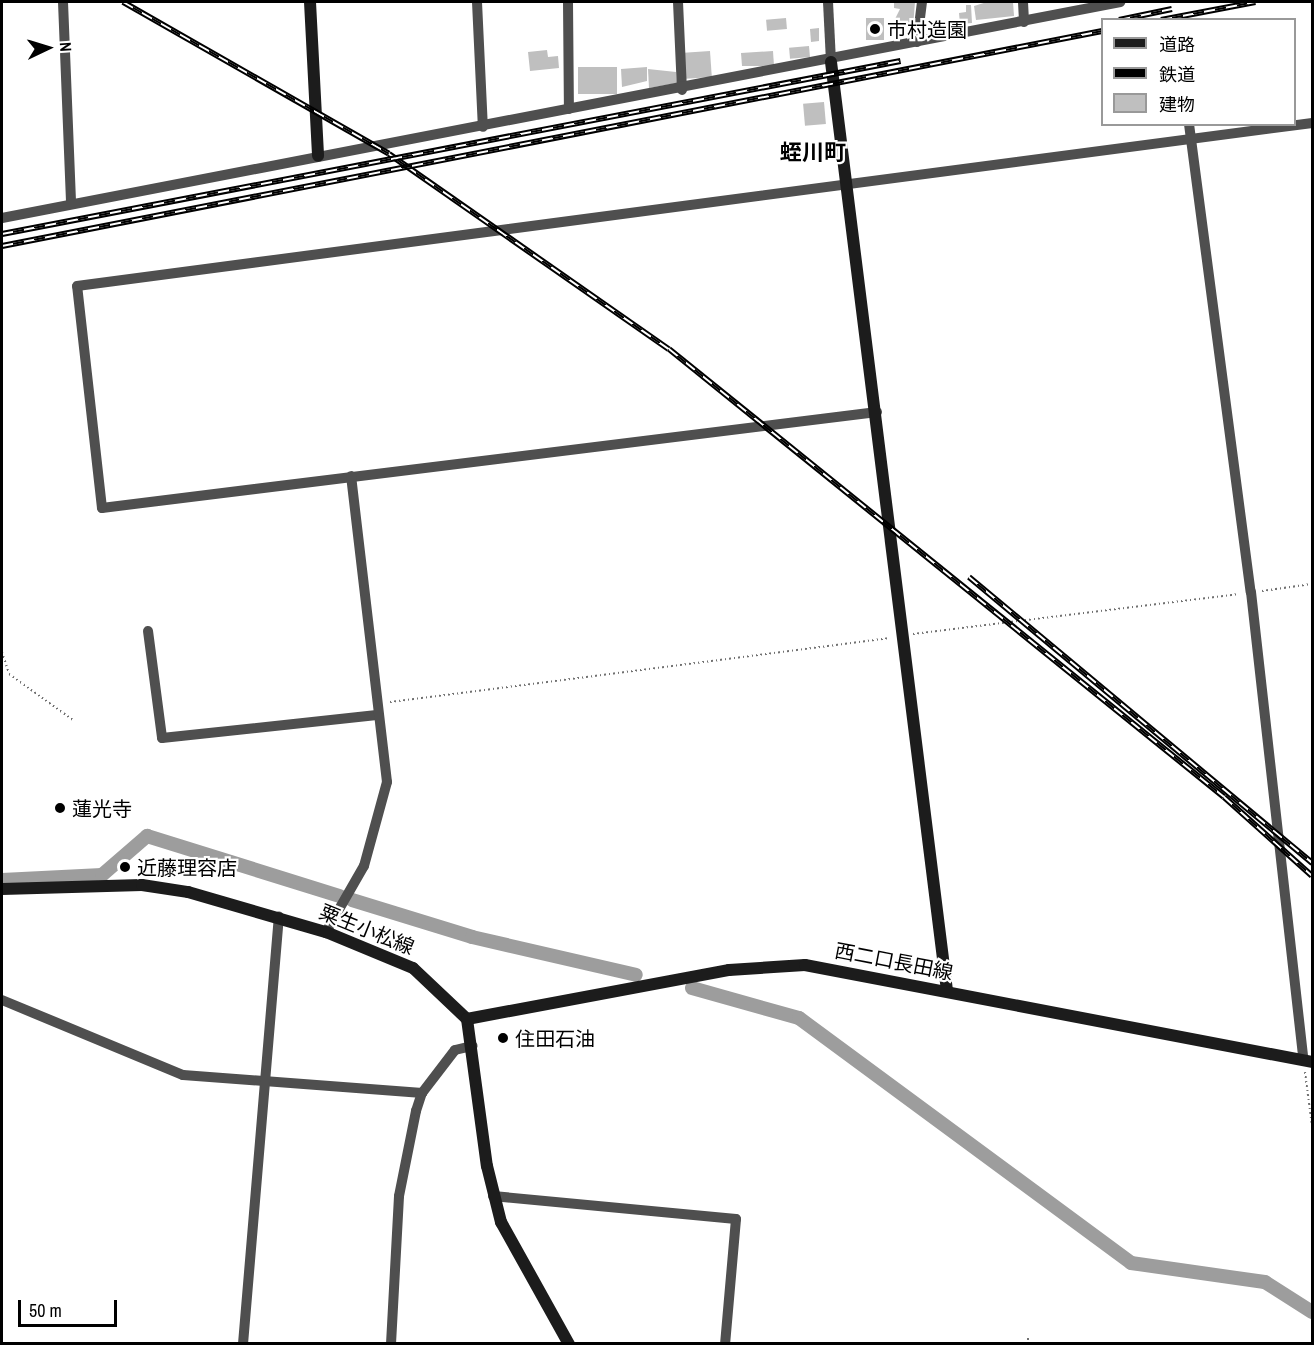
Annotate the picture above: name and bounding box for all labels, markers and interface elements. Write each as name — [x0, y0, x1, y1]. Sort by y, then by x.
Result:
place label: 市村造園 — [887, 17, 967, 41]
north arrow — [18, 18, 78, 78]
legend — [1101, 18, 1296, 126]
marker: 市村造園 — [868, 22, 882, 36]
text: 道路 — [1159, 32, 1195, 57]
text: N — [55, 41, 77, 52]
text: 鉄道 — [1159, 62, 1195, 87]
text: 建物 — [1159, 92, 1195, 117]
district label: 蛭川町 — [780, 140, 846, 166]
place label: 蓮光寺 — [72, 796, 132, 820]
marker: 蓮光寺 — [53, 801, 67, 815]
place label: 近藤理容店 — [137, 855, 237, 879]
marker: 近藤理容店 — [118, 860, 132, 874]
street label: 粟生小松線 — [316, 899, 418, 959]
street label: 西二口長田線 — [833, 938, 955, 984]
place label: 住田石油 — [515, 1026, 595, 1050]
marker: 住田石油 — [496, 1031, 510, 1045]
scale bar — [21, 1288, 120, 1326]
text: 50 m — [29, 1298, 62, 1323]

